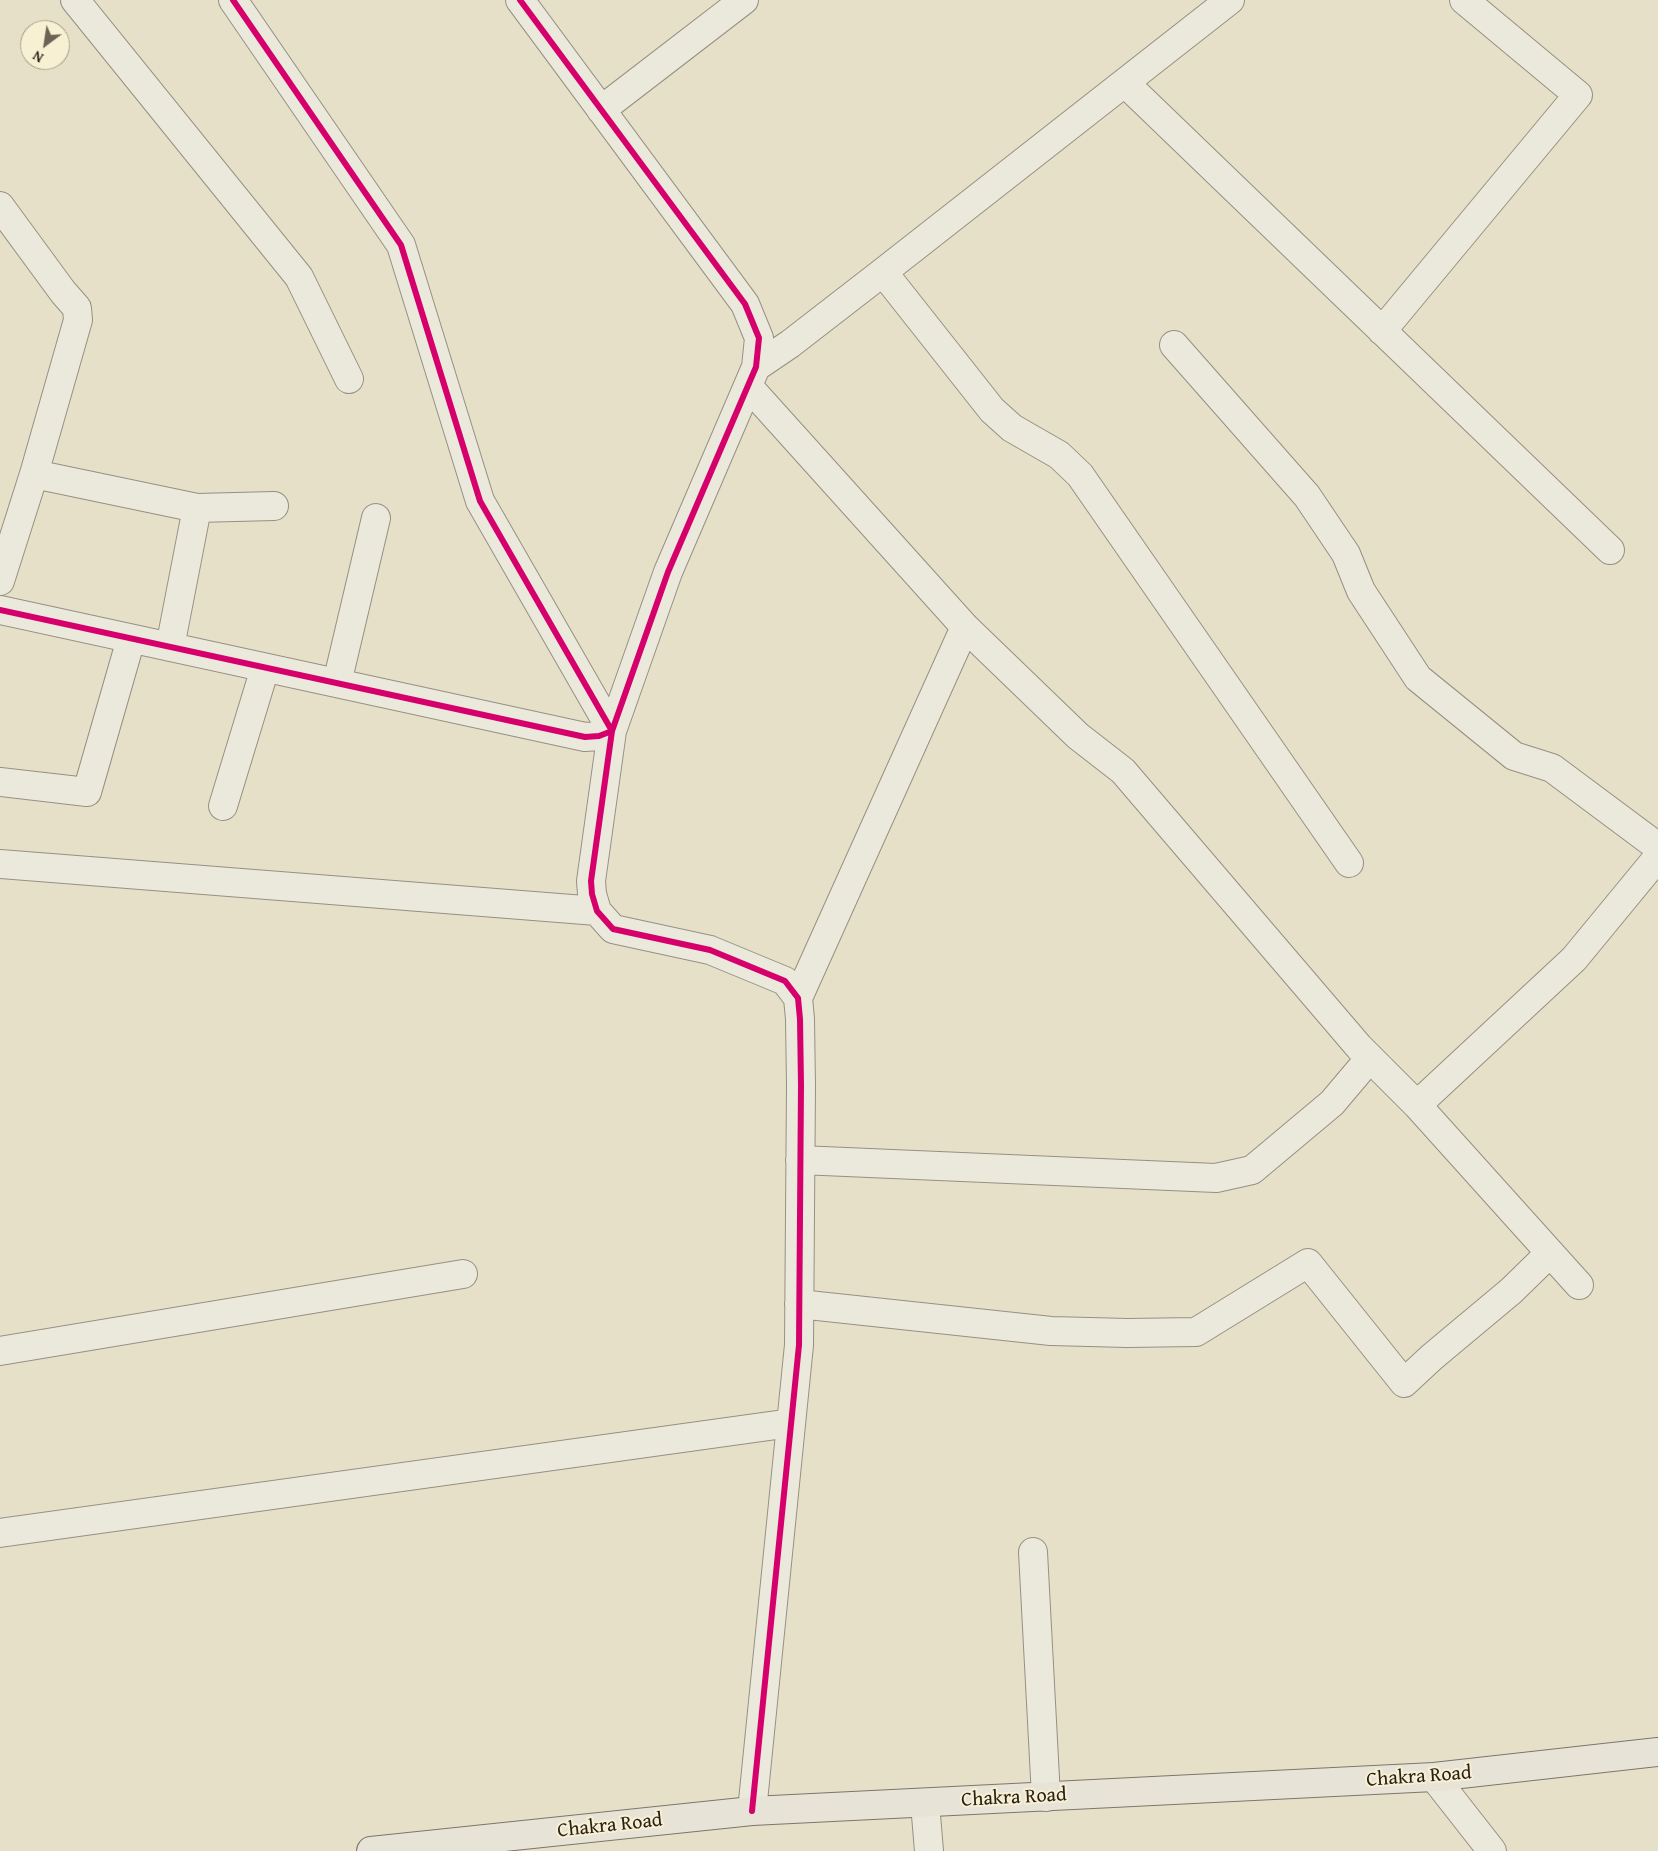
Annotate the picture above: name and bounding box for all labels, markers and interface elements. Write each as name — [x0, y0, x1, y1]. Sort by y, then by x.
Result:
north arrow — [20, 20, 70, 70]
text: N — [29, 46, 47, 68]
street label: Chakra Road — [1366, 1761, 1472, 1793]
street label: Chakra Road — [961, 1783, 1067, 1813]
street label: Chakra Road — [556, 1809, 664, 1843]

